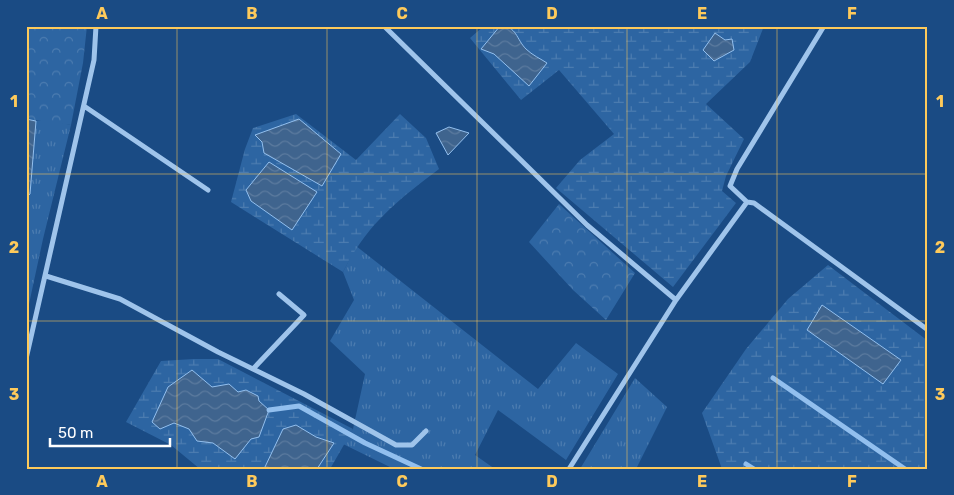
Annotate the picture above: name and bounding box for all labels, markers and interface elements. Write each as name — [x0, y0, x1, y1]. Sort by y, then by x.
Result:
text: A — [96, 4, 108, 23]
text: B — [246, 4, 258, 23]
text: C — [396, 4, 408, 23]
text: D — [546, 4, 558, 23]
text: E — [697, 4, 707, 23]
text: F — [847, 4, 857, 23]
text: 1 — [10, 92, 18, 111]
text: 1 — [936, 92, 944, 111]
text: 2 — [9, 238, 19, 257]
text: 2 — [935, 238, 945, 257]
text: 3 — [9, 385, 19, 404]
text: 3 — [935, 385, 945, 404]
scale bar — [50, 415, 170, 447]
text: 50 m — [58, 424, 93, 442]
text: A — [96, 472, 108, 491]
text: B — [246, 472, 258, 491]
text: C — [396, 472, 408, 491]
text: D — [546, 472, 558, 491]
text: E — [697, 472, 707, 491]
text: F — [847, 472, 857, 491]

